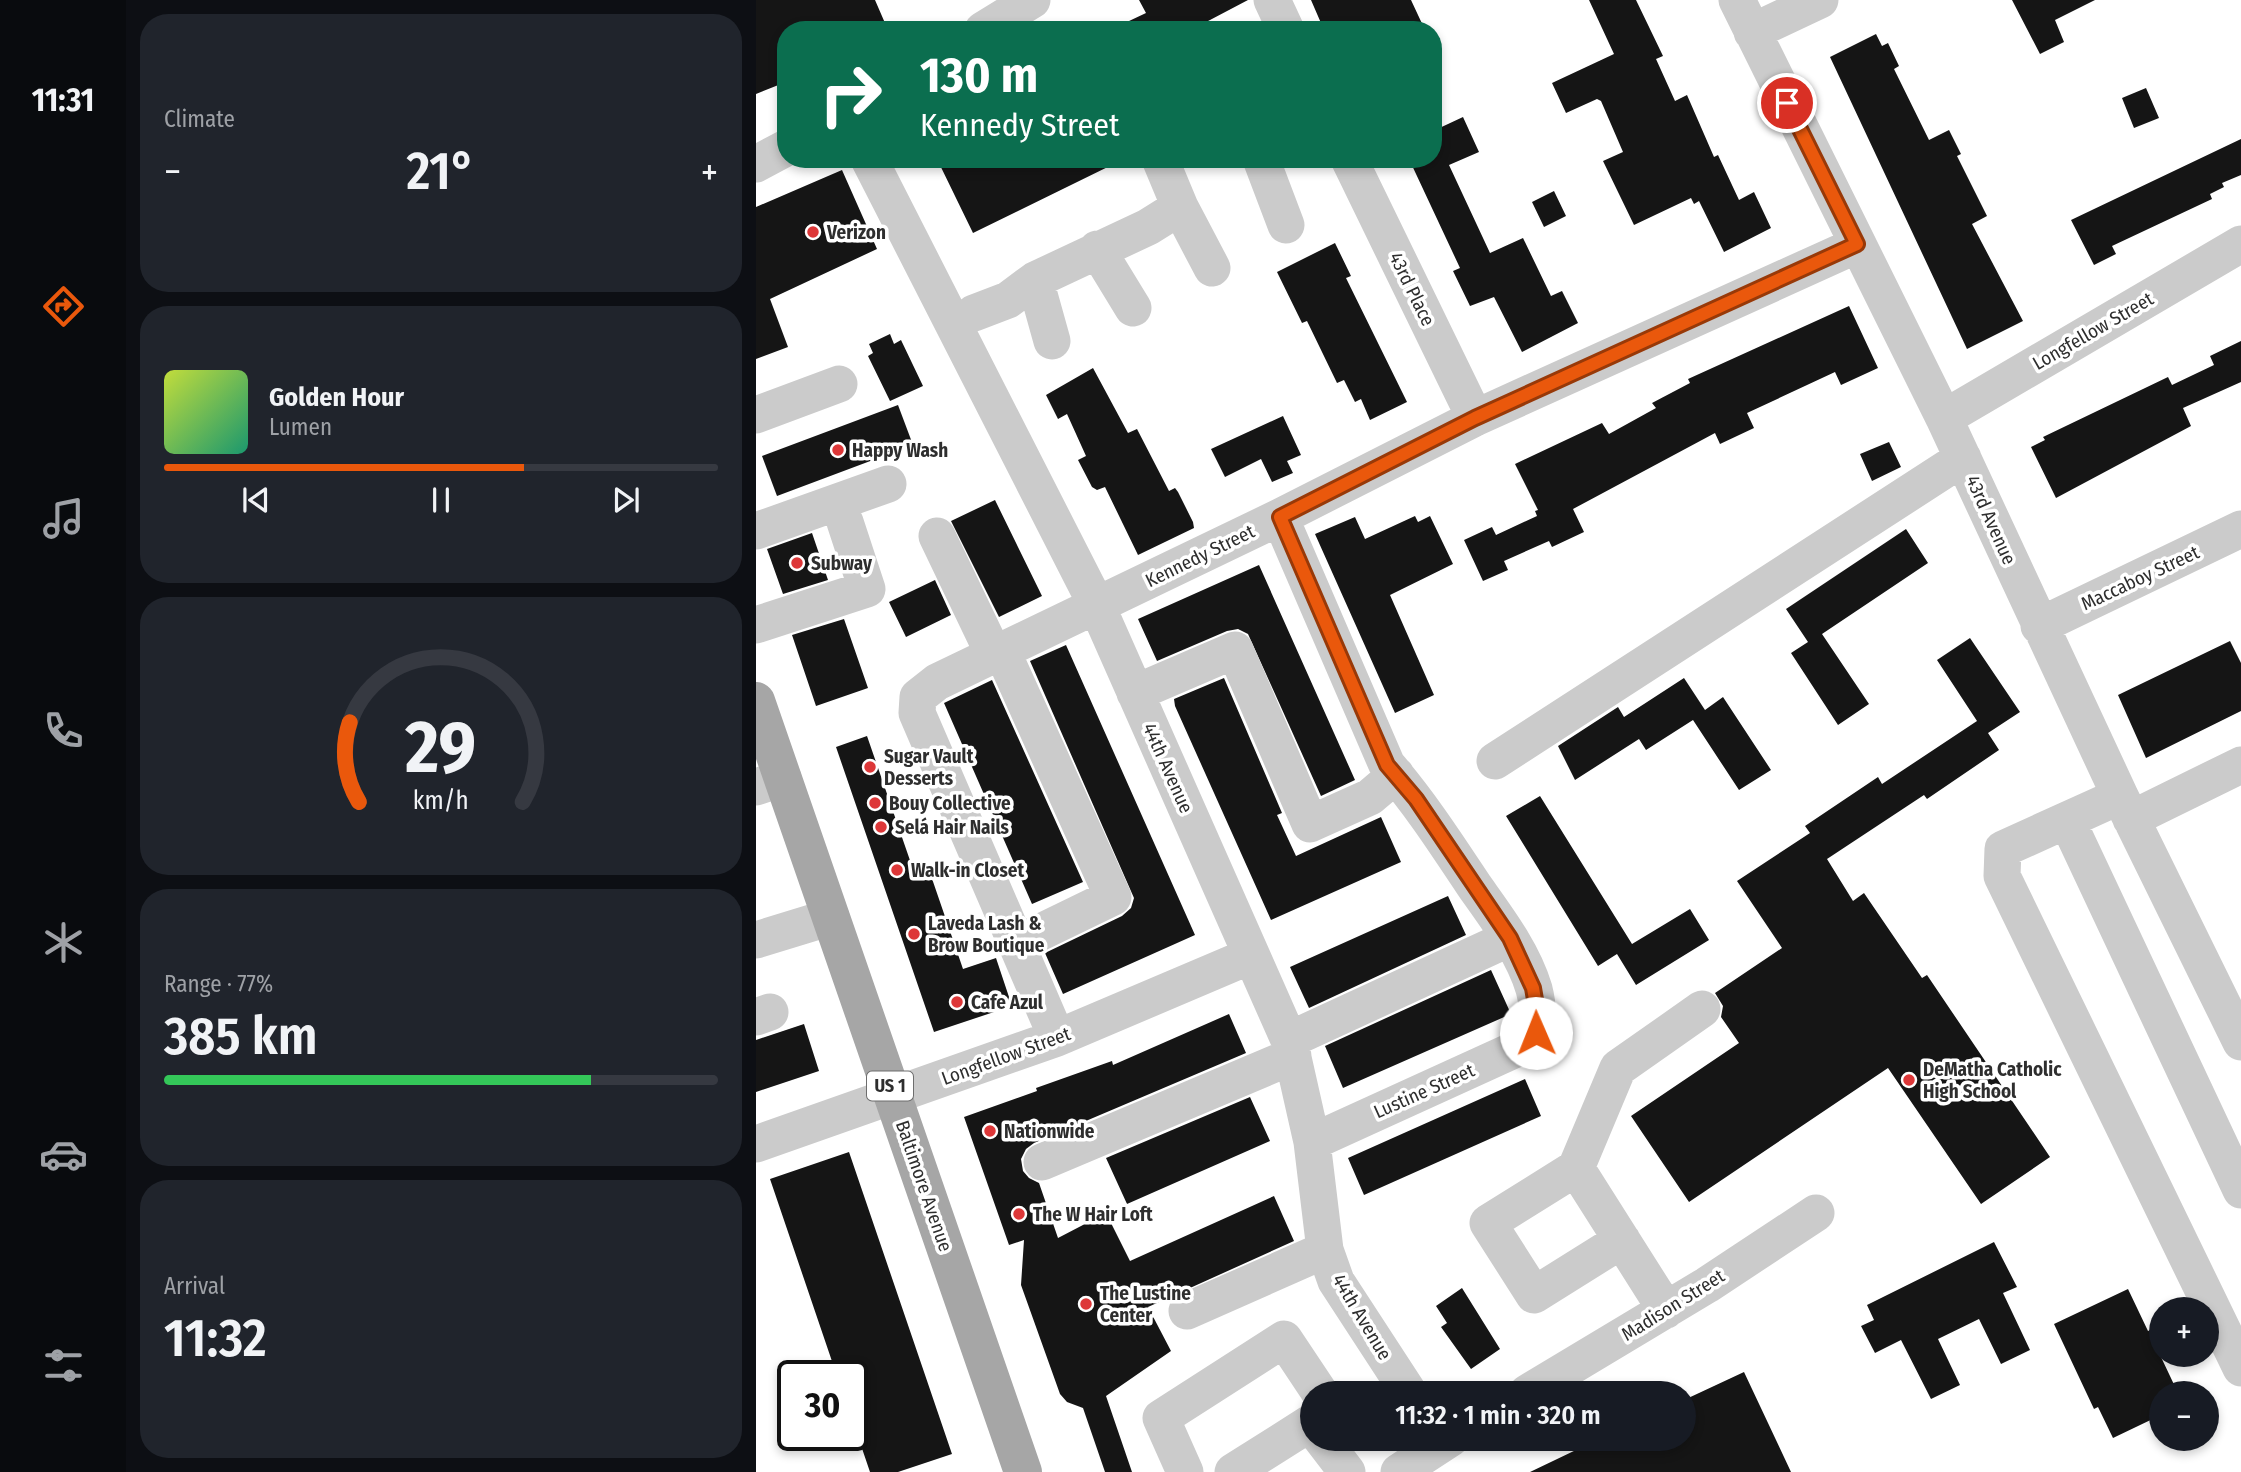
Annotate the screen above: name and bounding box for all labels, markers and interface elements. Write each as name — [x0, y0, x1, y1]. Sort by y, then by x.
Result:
text: 130 m — [920, 46, 1038, 105]
icon: right — [805, 49, 896, 140]
pin — [1757, 73, 1817, 133]
text: 11:31 — [32, 81, 94, 119]
icon: arrive — [1768, 84, 1806, 122]
text: Climate — [164, 105, 235, 133]
text: Kennedy Street — [920, 106, 1119, 144]
text: 21° — [406, 140, 475, 203]
text: − — [164, 149, 181, 195]
text: + — [701, 149, 718, 195]
place label: Verizon — [826, 221, 886, 244]
marker: Verizon — [805, 224, 821, 240]
street label: 43rd Place — [1384, 248, 1440, 330]
icon: directions — [39, 282, 88, 331]
street label: Longfellow Street — [2029, 287, 2158, 375]
text: Golden Hour — [269, 382, 404, 413]
text: Lumen — [269, 413, 332, 441]
place label: Happy Wash — [852, 439, 948, 462]
marker: Happy Wash — [830, 442, 846, 458]
street label: 43rd Avenue — [1961, 472, 2021, 568]
icon: previous — [237, 481, 275, 519]
icon: pause — [422, 481, 460, 519]
icon: next — [607, 481, 645, 519]
icon: music — [39, 494, 88, 543]
street label: Kennedy Street — [1142, 519, 1259, 592]
street label: Maccaboy Street — [2077, 540, 2203, 615]
place label: Subway — [811, 552, 873, 575]
marker: Subway — [789, 555, 805, 571]
text: 29 — [405, 704, 476, 791]
icon: phone — [39, 706, 88, 755]
street label: 44th Avenue — [1138, 719, 1198, 817]
place label: Sugar Vault Desserts — [884, 745, 974, 790]
marker: Sugar Vault Desserts — [862, 759, 878, 775]
text: km/h — [413, 786, 469, 816]
place label: Bouy Collective — [889, 792, 1011, 815]
marker: Bouy Collective — [867, 795, 883, 811]
place label: Selá Hair Nails — [895, 816, 1010, 839]
marker: Selá Hair Nails — [873, 819, 889, 835]
place label: Walk-in Closet — [911, 859, 1024, 882]
marker: Walk-in Closet — [889, 862, 905, 878]
place label: Laveda Lash & Brow Boutique — [928, 912, 1045, 957]
icon: climate — [39, 918, 88, 967]
marker: Laveda Lash & Brow Boutique — [906, 926, 922, 942]
text: Range · 77% — [164, 970, 273, 998]
place label: Cafe Azul — [971, 991, 1044, 1014]
marker: Cafe Azul — [949, 994, 965, 1010]
position arrow — [1499, 996, 1573, 1070]
text: 385 km — [164, 1005, 317, 1068]
street label: Longfellow Street — [938, 1022, 1074, 1090]
street label: Lustine Street — [1370, 1058, 1479, 1123]
place label: DeMatha Catholic High School — [1923, 1058, 2062, 1103]
road number: US 1 — [867, 1072, 913, 1100]
marker: DeMatha Catholic High School — [1901, 1072, 1917, 1088]
street label: Baltimore Avenue — [891, 1117, 957, 1255]
place label: Nationwide — [1004, 1120, 1095, 1143]
marker: Nationwide — [982, 1123, 998, 1139]
icon: car — [39, 1130, 88, 1179]
place label: The W Hair Loft — [1033, 1203, 1153, 1226]
marker: The W Hair Loft — [1011, 1206, 1027, 1222]
street label: Madison Street — [1617, 1264, 1729, 1346]
street label: 44th Avenue — [1327, 1270, 1397, 1364]
text: Arrival — [164, 1272, 225, 1300]
place label: The Lustine Center — [1100, 1282, 1191, 1327]
marker: The Lustine Center — [1078, 1296, 1094, 1312]
map controls — [2149, 1297, 2219, 1451]
button: + — [2149, 1297, 2219, 1367]
text: 11:32 — [164, 1307, 267, 1370]
icon: filters — [39, 1341, 88, 1390]
speed limit sign: 30 — [777, 1360, 868, 1451]
button: − — [2149, 1381, 2219, 1451]
text: 11:32 · 1 min · 320 m — [1395, 1400, 1601, 1431]

